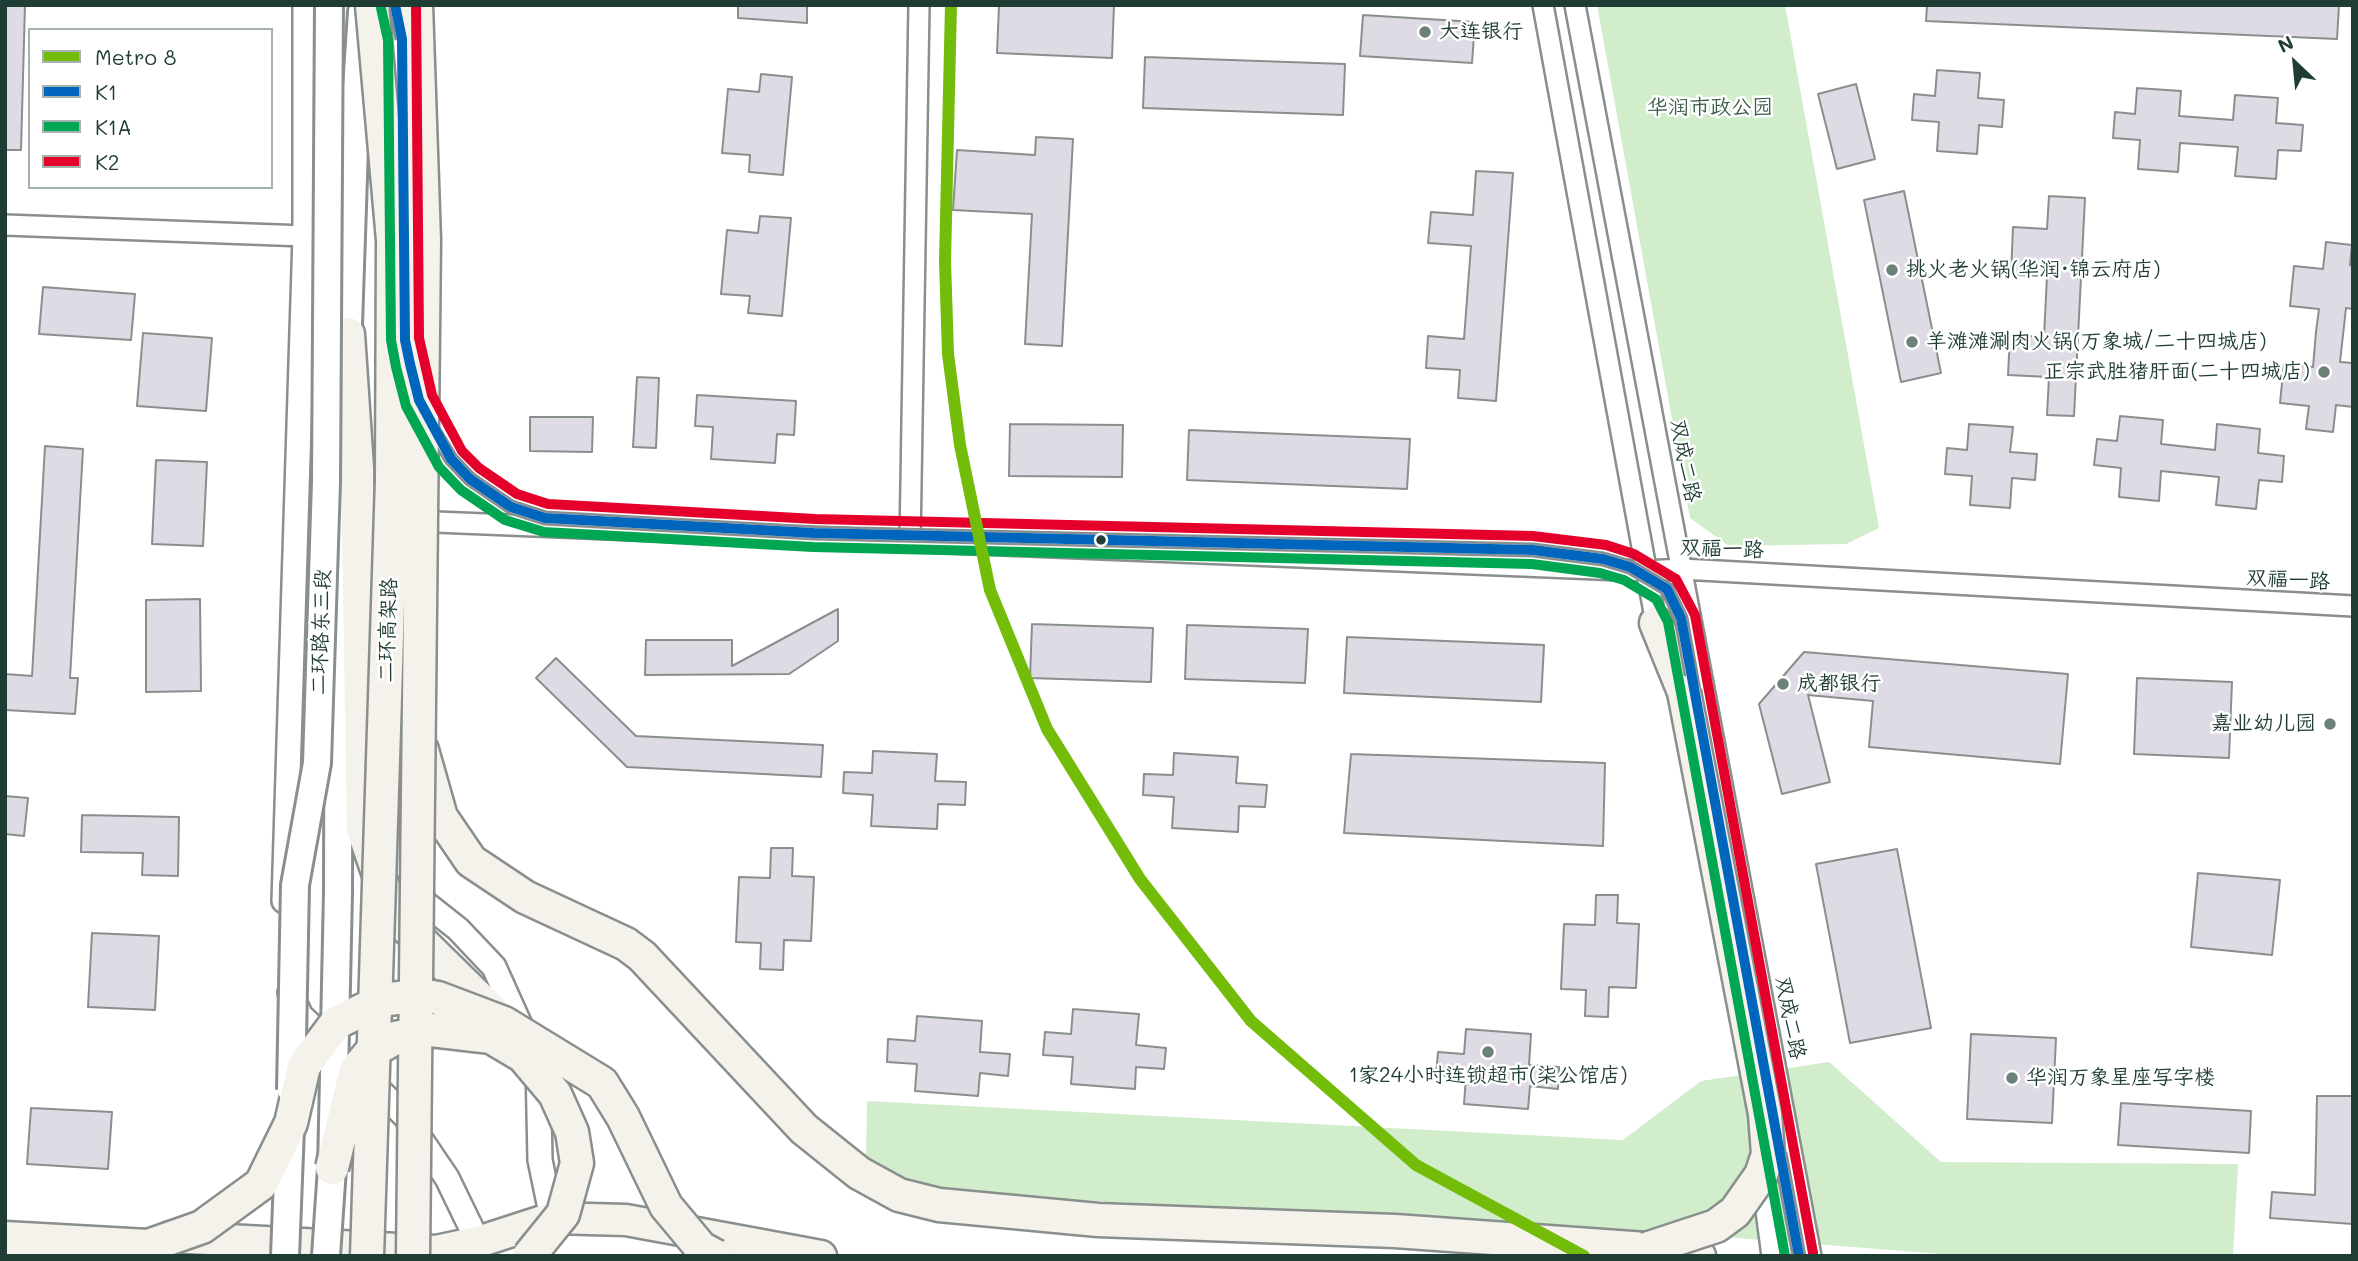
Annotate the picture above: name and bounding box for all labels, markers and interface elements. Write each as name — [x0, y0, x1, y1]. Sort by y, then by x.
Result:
place label: 大连银行 — [1439, 19, 1523, 45]
marker: 大连银行 — [1417, 24, 1433, 40]
legend — [28, 28, 273, 189]
north arrow — [2260, 28, 2330, 98]
text: N — [2274, 29, 2298, 58]
text: Metro 8 — [95, 43, 176, 70]
text: K1 — [95, 78, 117, 105]
park label: 华润市政公园 — [1647, 95, 1773, 121]
text: K1A — [95, 113, 132, 140]
text: K2 — [95, 148, 119, 175]
place label: 挑火老火锅(华润·锦云府店) — [1906, 257, 2160, 283]
marker: 挑火老火锅(华润·锦云府店) — [1884, 262, 1900, 278]
place label: 羊滩滩涮肉火锅(万象城/二十四城店) — [1926, 329, 2266, 355]
marker: 羊滩滩涮肉火锅(万象城/二十四城店) — [1904, 334, 1920, 350]
place label: 正宗武胜猪肝面(二十四城店) — [2044, 359, 2310, 385]
marker: 正宗武胜猪肝面(二十四城店) — [2316, 364, 2332, 380]
street label: 双成二路 — [1665, 417, 1705, 505]
unlabelled marker — [1094, 533, 1108, 547]
street label: 双福一路 — [1680, 535, 1764, 563]
street label: 双福一路 — [2245, 565, 2331, 595]
street label: 二环路东三段 — [306, 569, 336, 695]
street label: 二环高架路 — [374, 577, 402, 683]
place label: 成都银行 — [1797, 671, 1881, 697]
marker: 成都银行 — [1775, 676, 1791, 692]
place label: 嘉业幼儿园 — [2211, 711, 2316, 737]
marker: 嘉业幼儿园 — [2322, 716, 2338, 732]
street label: 双成二路 — [1770, 974, 1810, 1062]
marker: 1家24小时连锁超市(柒公馆店) — [1480, 1044, 1496, 1060]
place label: 1家24小时连锁超市(柒公馆店) — [1349, 1063, 1627, 1089]
place label: 华润万象星座写字楼 — [2026, 1065, 2215, 1091]
marker: 华润万象星座写字楼 — [2004, 1070, 2020, 1086]

